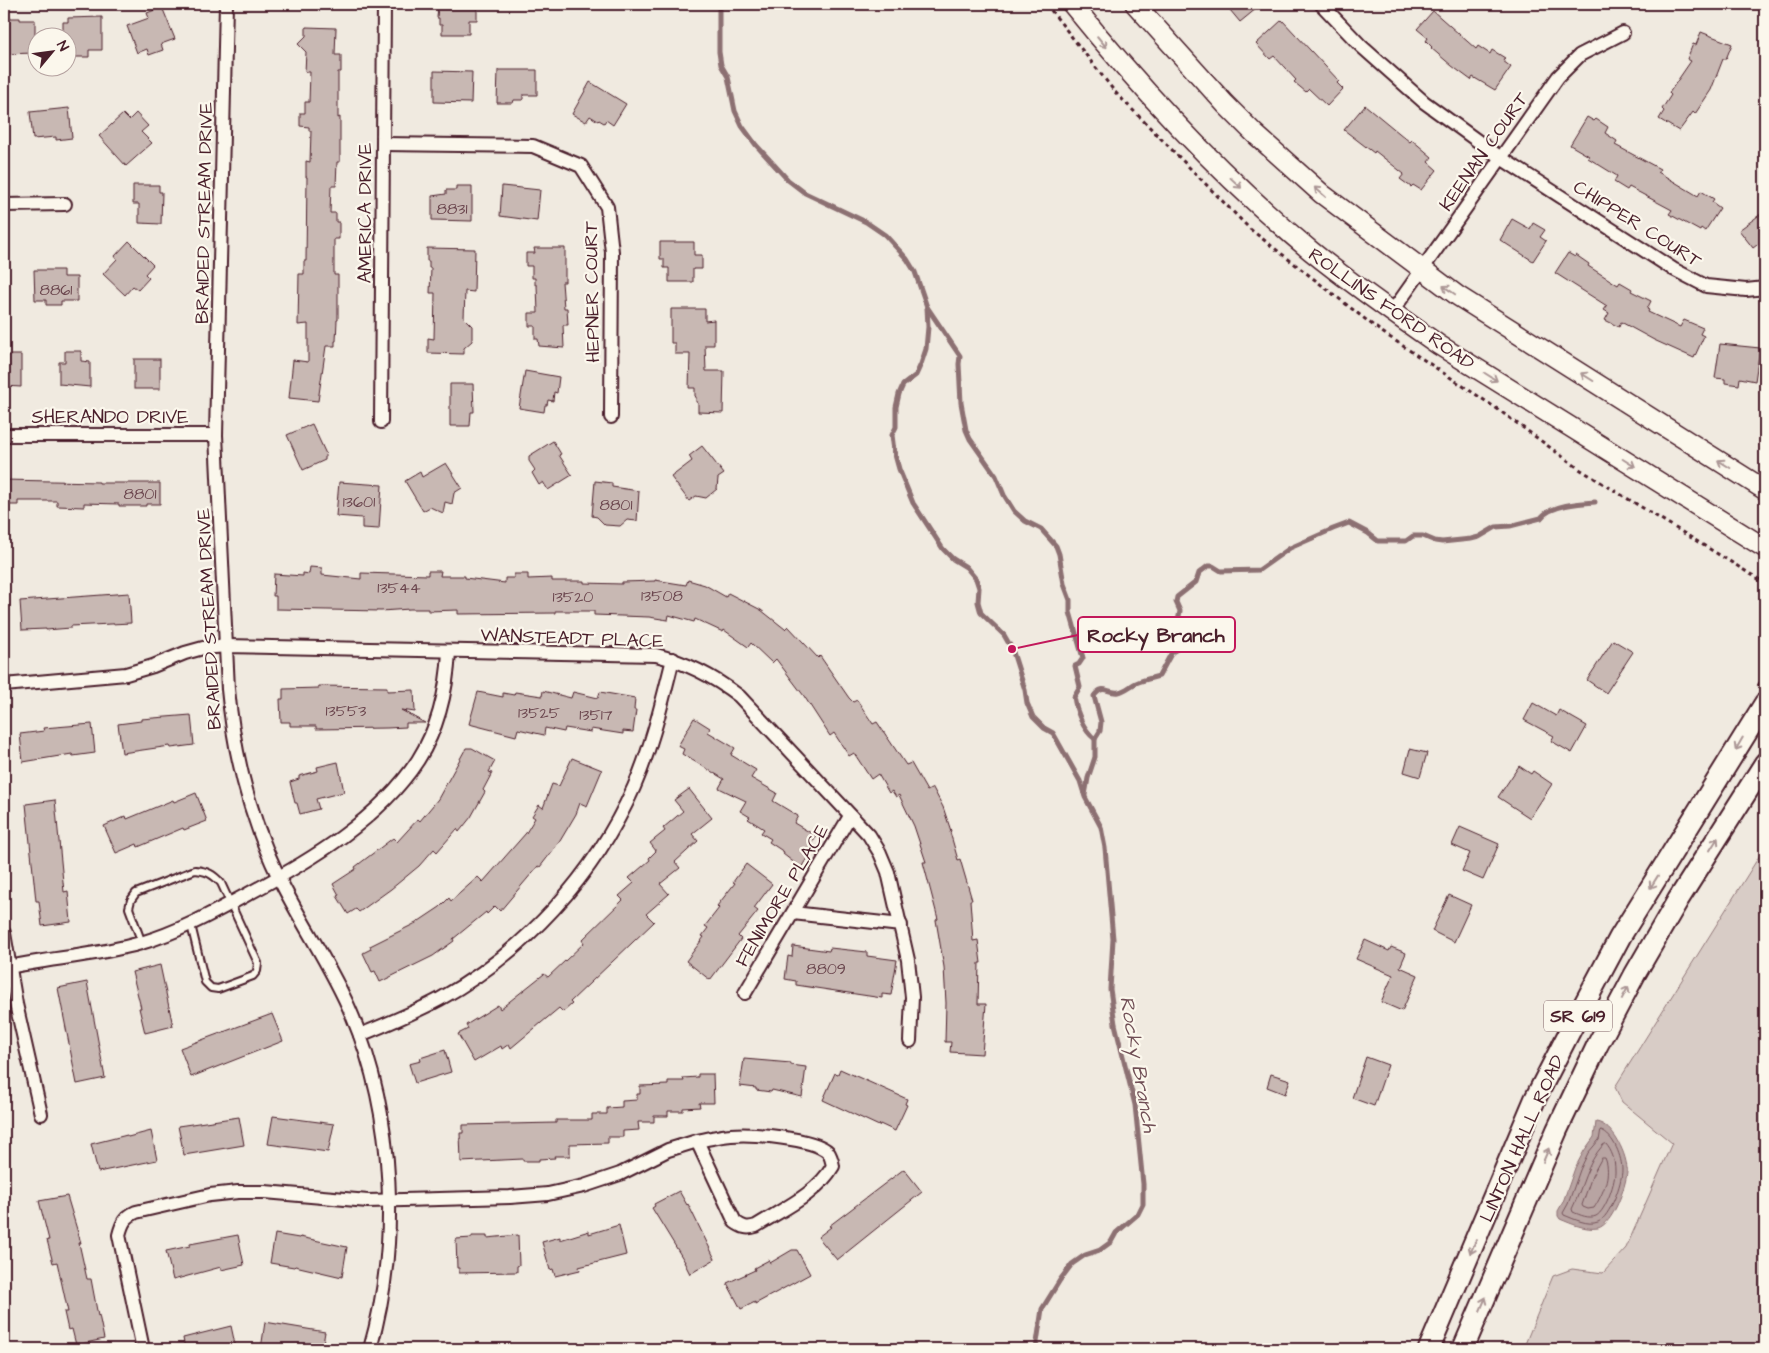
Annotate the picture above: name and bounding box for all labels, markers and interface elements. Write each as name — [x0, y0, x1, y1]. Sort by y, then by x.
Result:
north arrow — [28, 28, 78, 78]
one-way arrow — [1097, 35, 1108, 48]
text: N — [52, 37, 73, 55]
street label: KEENAN COURT — [1433, 87, 1535, 217]
street label: BRAIDED STREAM DRIVE — [189, 102, 220, 324]
street label: AMERICA DRIVE — [352, 143, 379, 283]
street label: CHIPPER COURT — [1568, 174, 1707, 275]
one-way arrow — [1229, 177, 1242, 189]
one-way arrow — [1314, 186, 1327, 197]
house number: 8831 — [437, 198, 467, 220]
street label: HEPNER COURT — [578, 221, 607, 363]
street label: ROLLINS FORD ROAD — [1303, 242, 1480, 377]
house number: 8861 — [40, 279, 72, 301]
one-way arrow — [1442, 285, 1456, 295]
one-way arrow — [1484, 372, 1498, 382]
one-way arrow — [1580, 372, 1594, 382]
street label: SHERANDO DRIVE — [31, 404, 189, 431]
one-way arrow — [1622, 458, 1636, 468]
one-way arrow — [1717, 458, 1731, 469]
house number: 8801 — [124, 483, 156, 505]
house number: 13601 — [343, 491, 375, 513]
house number: 8801 — [600, 494, 632, 516]
street label: BRAIDED STREAM DRIVE — [190, 507, 229, 730]
house number: 13544 — [377, 577, 421, 599]
house number: 13508 — [641, 585, 683, 607]
house number: 13520 — [553, 586, 593, 608]
callout: Rocky Branch — [1078, 617, 1235, 652]
street label: WANSTEADT PLACE — [480, 622, 664, 655]
text: Rocky Branch — [1087, 622, 1226, 651]
house number: 13553 — [326, 700, 366, 722]
house number: 13525 — [518, 702, 561, 724]
house number: 13517 — [579, 704, 613, 726]
one-way arrow — [1734, 736, 1744, 750]
street label: FENIMORE PLACE — [729, 819, 836, 972]
one-way arrow — [1709, 838, 1719, 852]
one-way arrow — [1649, 875, 1659, 889]
house number: 8809 — [806, 958, 846, 980]
one-way arrow — [1621, 986, 1630, 1001]
water label: Rocky Branch — [1111, 994, 1164, 1136]
road number: SR 619 — [1544, 1000, 1612, 1032]
street label: LINTON HALL ROAD — [1473, 1051, 1571, 1226]
one-way arrow — [1542, 1148, 1552, 1163]
one-way arrow — [1468, 1238, 1477, 1254]
one-way arrow — [1478, 1297, 1488, 1312]

